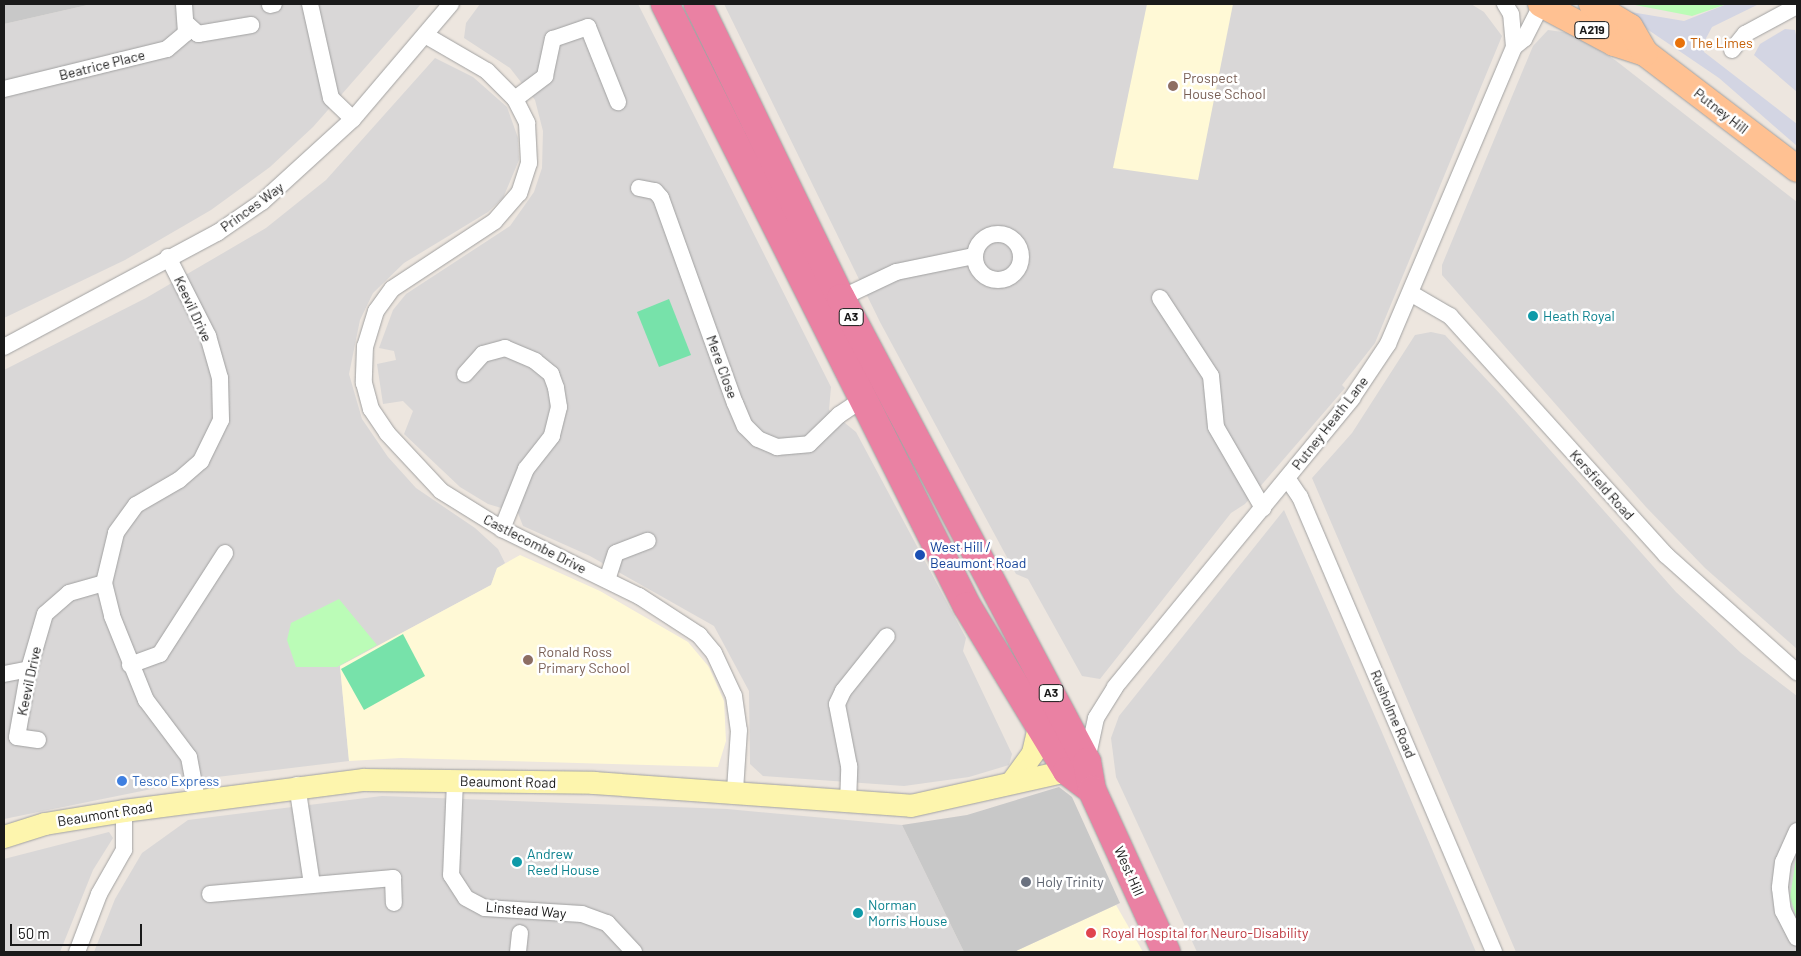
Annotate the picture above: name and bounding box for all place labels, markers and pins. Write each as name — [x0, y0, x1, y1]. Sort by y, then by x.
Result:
place label: The Limes — [1690, 35, 1753, 51]
marker: The Limes — [1674, 37, 1686, 49]
place label: Prospect House School — [1183, 70, 1266, 102]
marker: Prospect House School — [1167, 80, 1179, 92]
place label: Heath Royal — [1543, 308, 1615, 324]
marker: Heath Royal — [1527, 310, 1539, 322]
place label: West Hill / Beaumont Road — [930, 539, 1026, 572]
marker: West Hill / Beaumont Road — [914, 549, 926, 561]
place label: Ronald Ross Primary School — [538, 644, 630, 676]
marker: Ronald Ross Primary School — [522, 654, 534, 666]
place label: Tesco Express — [132, 773, 219, 789]
marker: Tesco Express — [116, 775, 128, 787]
place label: Andrew Reed House — [527, 846, 599, 879]
marker: Andrew Reed House — [511, 856, 523, 868]
place label: Holy Trinity — [1036, 874, 1104, 890]
marker: Holy Trinity — [1020, 876, 1032, 888]
place label: Norman Morris House — [868, 897, 947, 930]
marker: Norman Morris House — [852, 907, 864, 919]
place label: Royal Hospital for Neuro-Disability — [1102, 925, 1309, 941]
marker: Royal Hospital for Neuro-Disability — [1084, 926, 1098, 940]

